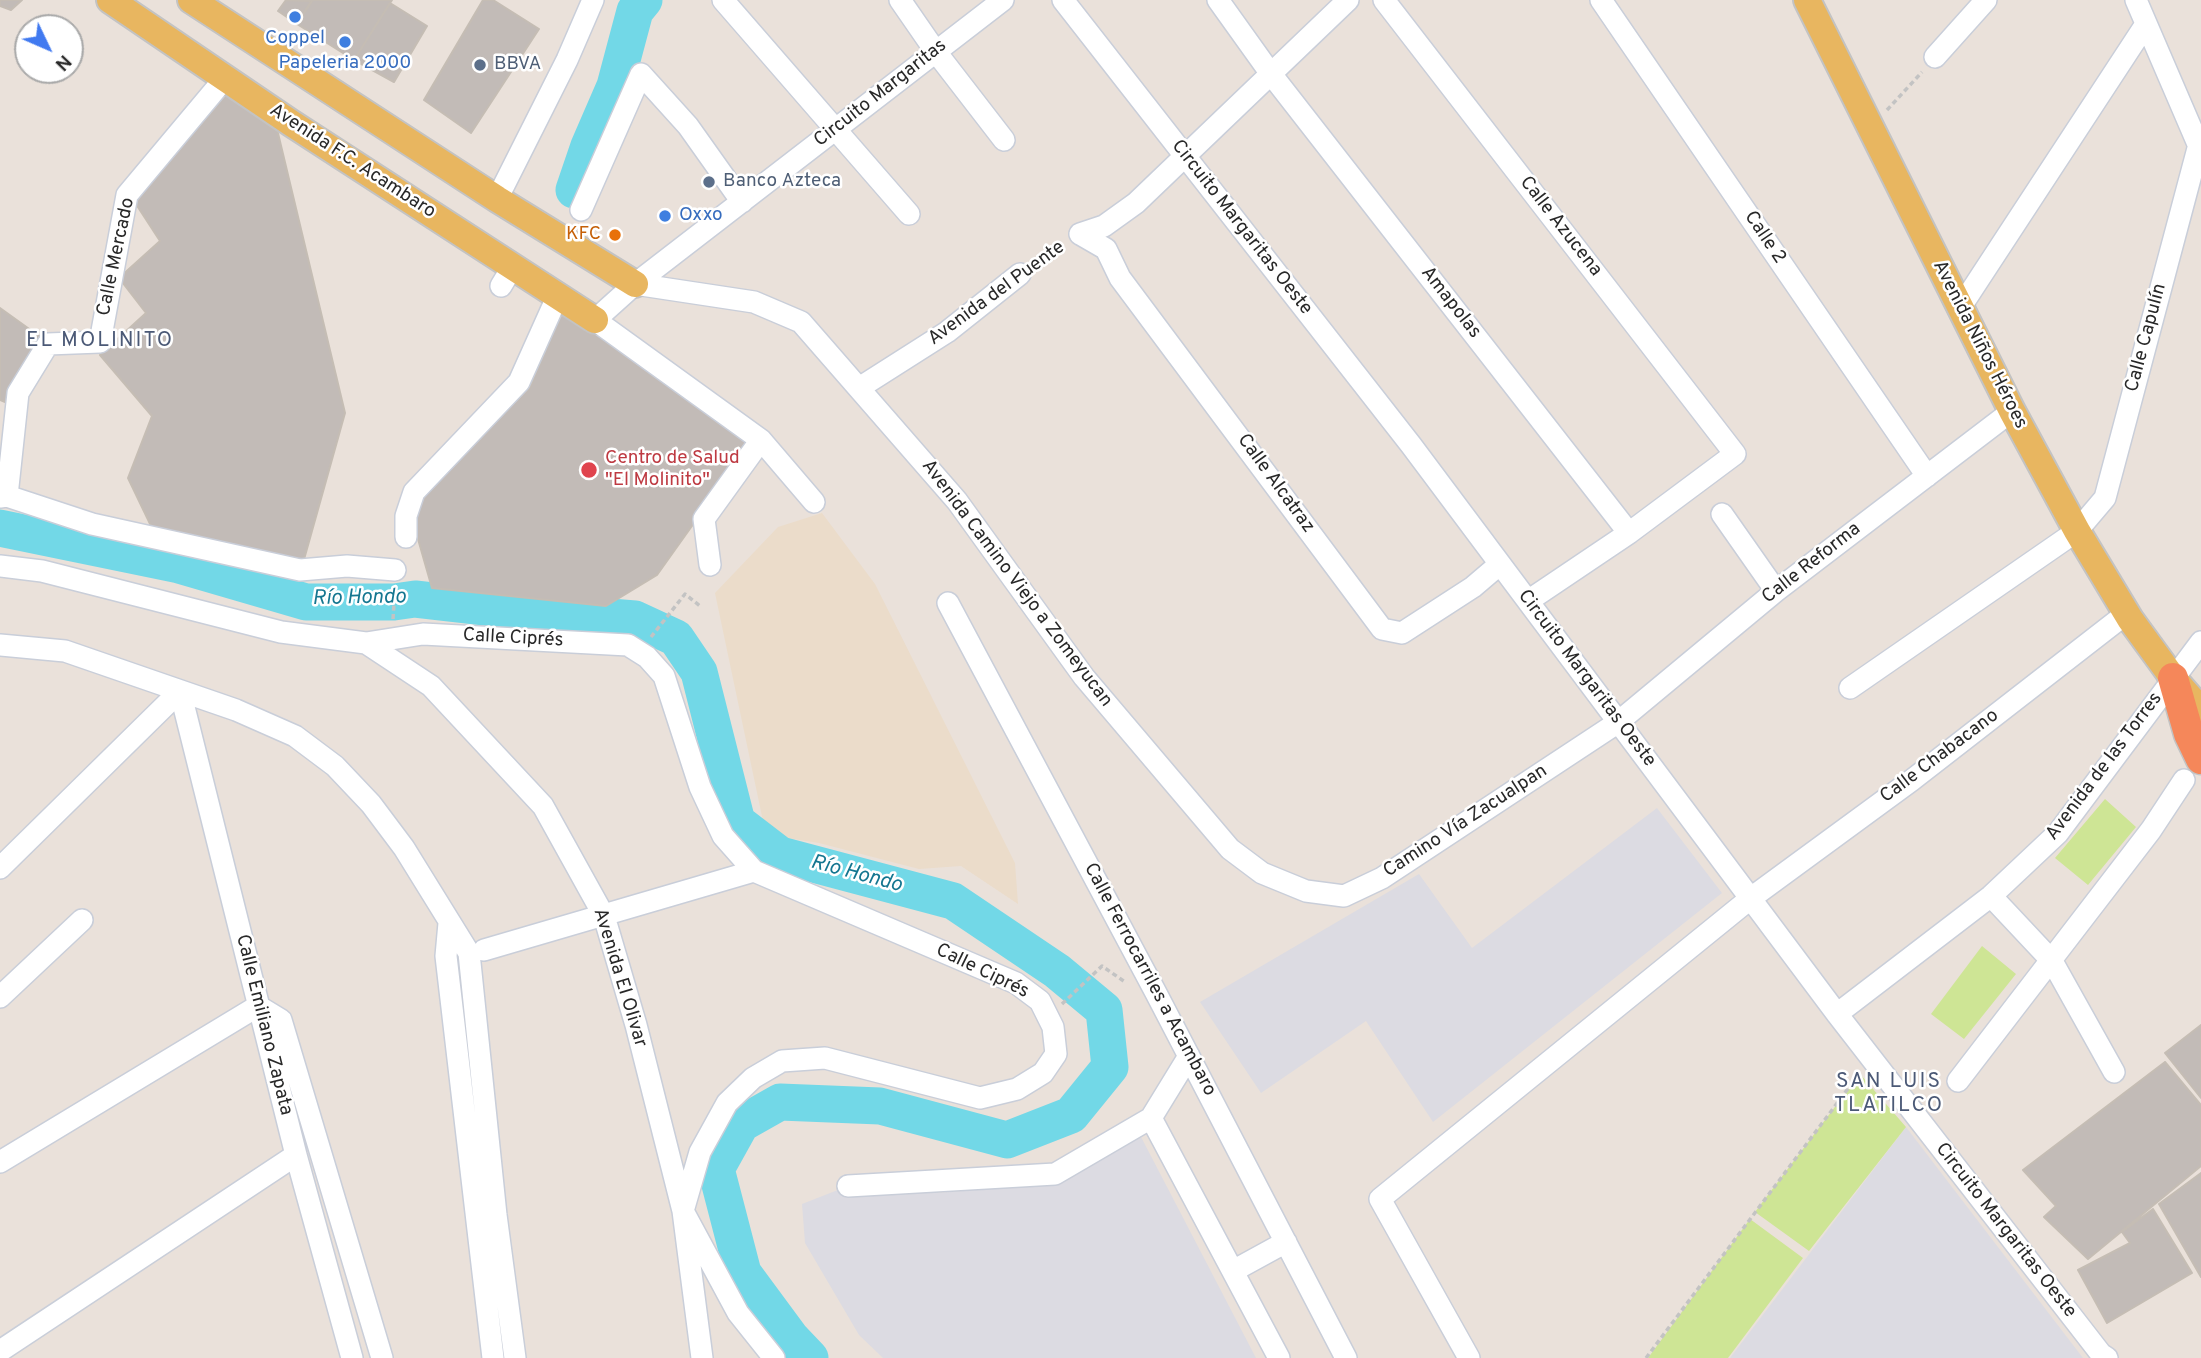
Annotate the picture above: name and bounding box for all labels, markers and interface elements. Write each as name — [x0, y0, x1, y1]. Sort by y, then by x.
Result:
marker: Coppel — [287, 9, 303, 25]
north arrow — [14, 14, 84, 84]
place label: Coppel — [265, 28, 325, 50]
marker: Papeleria 2000 — [337, 34, 353, 50]
street label: Circuito Margaritas — [810, 35, 952, 153]
text: N — [49, 49, 76, 75]
place label: Papeleria 2000 — [279, 53, 411, 75]
place label: BBVA — [494, 54, 541, 76]
marker: BBVA — [472, 57, 488, 73]
street label: Avenida F.C. Acambaro — [265, 100, 439, 224]
street label: Circuito Margaritas Oeste — [1166, 136, 1316, 320]
place label: Banco Azteca — [723, 171, 841, 193]
street label: Calle Azucena — [1514, 172, 1606, 282]
marker: Banco Azteca — [701, 174, 717, 190]
street label: Calle Mercado — [93, 196, 141, 318]
place label: Oxxo — [679, 205, 723, 227]
street label: Calle 2 — [1738, 207, 1790, 269]
marker: Oxxo — [657, 208, 673, 224]
place label: KFC — [566, 224, 601, 246]
marker: KFC — [607, 227, 623, 243]
street label: Avenida del Puente — [924, 237, 1070, 351]
street label: Avenida Niños Héroes — [1927, 257, 2031, 433]
street label: Amapolas — [1415, 263, 1485, 343]
street label: Calle Capulín — [2122, 281, 2172, 395]
district label: EL MOLINITO — [27, 329, 173, 355]
street label: Calle Alcatraz — [1231, 430, 1319, 538]
place label: Centro de Salud "El Molinito" — [605, 448, 740, 492]
street label: Avenida Camino Viejo a Zomeyucan — [916, 456, 1116, 712]
marker: Centro de Salud "El Molinito" — [579, 460, 599, 480]
street label: Calle Reforma — [1758, 518, 1866, 610]
water label: Río Hondo — [312, 586, 406, 612]
street label: Circuito Margaritas Oeste — [1512, 586, 1660, 772]
street label: Calle Ciprés — [462, 625, 564, 653]
street label: Avenida de las Torres — [2042, 689, 2168, 845]
street label: Calle Chabacano — [1876, 705, 2004, 809]
street label: Camino Vía Zacualpan — [1380, 760, 1552, 884]
water label: Río Hondo — [808, 851, 904, 899]
street label: Calle Ferrocarriles a Acambaro — [1078, 860, 1220, 1100]
street label: Avenida El Olivar — [587, 906, 651, 1050]
street label: Calle Emiliano Zapata — [229, 932, 297, 1118]
street label: Calle Ciprés — [932, 940, 1032, 1004]
district label: SAN LUIS TLATILCO — [1835, 1070, 1943, 1120]
street label: Circuito Margaritas Oeste — [1930, 1139, 2080, 1323]

